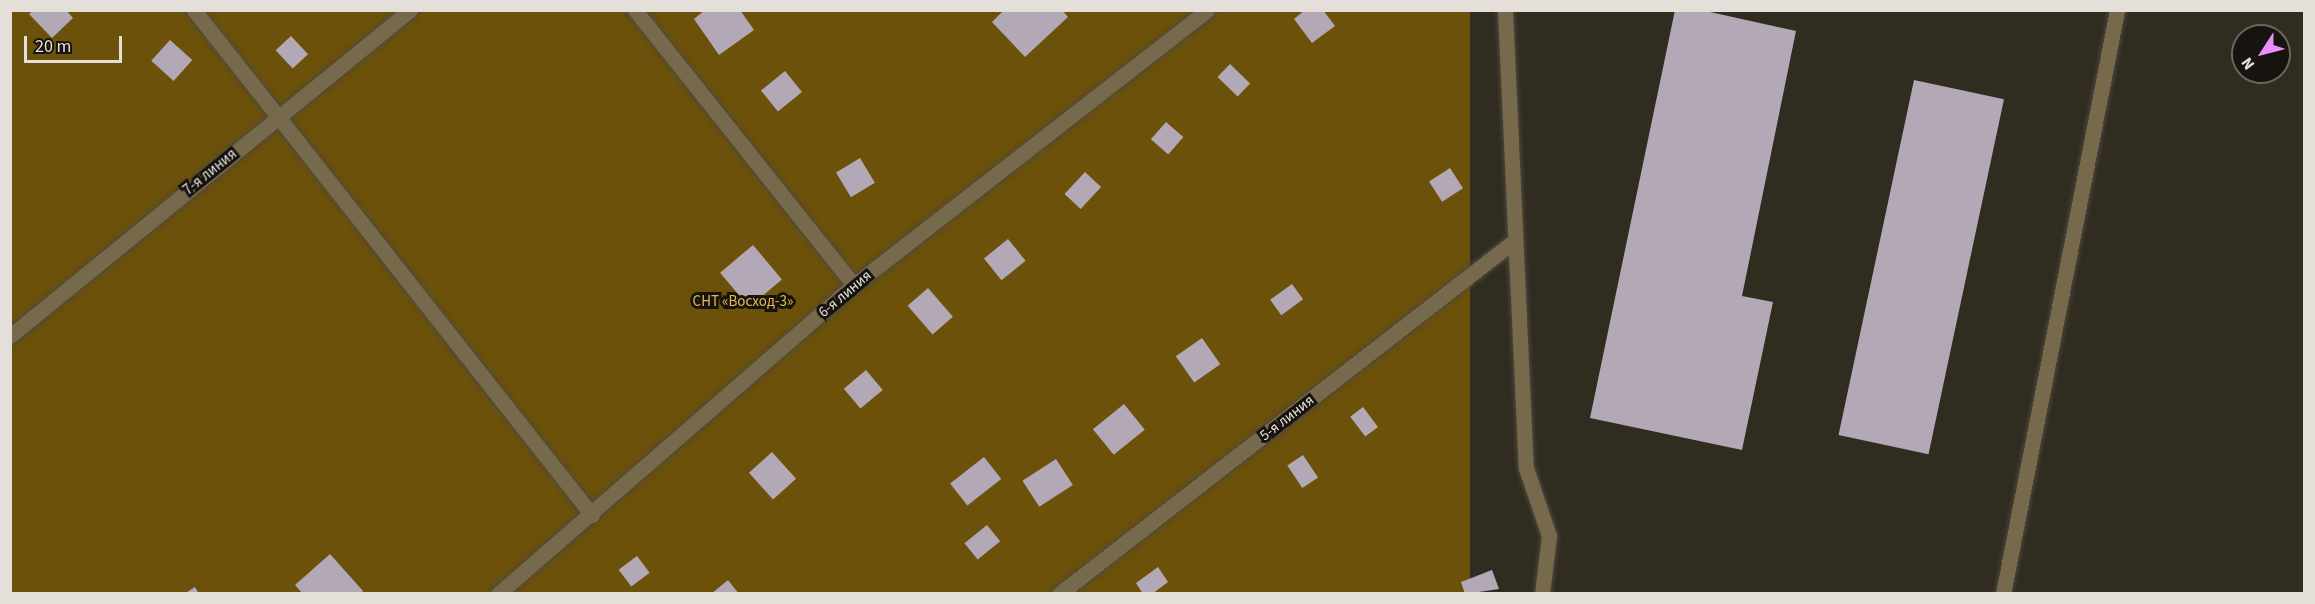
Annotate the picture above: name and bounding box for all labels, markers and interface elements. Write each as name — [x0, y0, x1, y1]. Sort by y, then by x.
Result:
scale bar — [27, 24, 124, 62]
north arrow — [2231, 24, 2291, 84]
text: 20 m — [35, 34, 71, 59]
text: N — [2236, 53, 2260, 74]
street label: 7-я линия — [180, 145, 240, 199]
street label: 6-я линия — [815, 267, 875, 321]
park label: СНТ «Восход-3» — [693, 293, 793, 311]
street label: 5-я линия — [1256, 391, 1318, 445]

